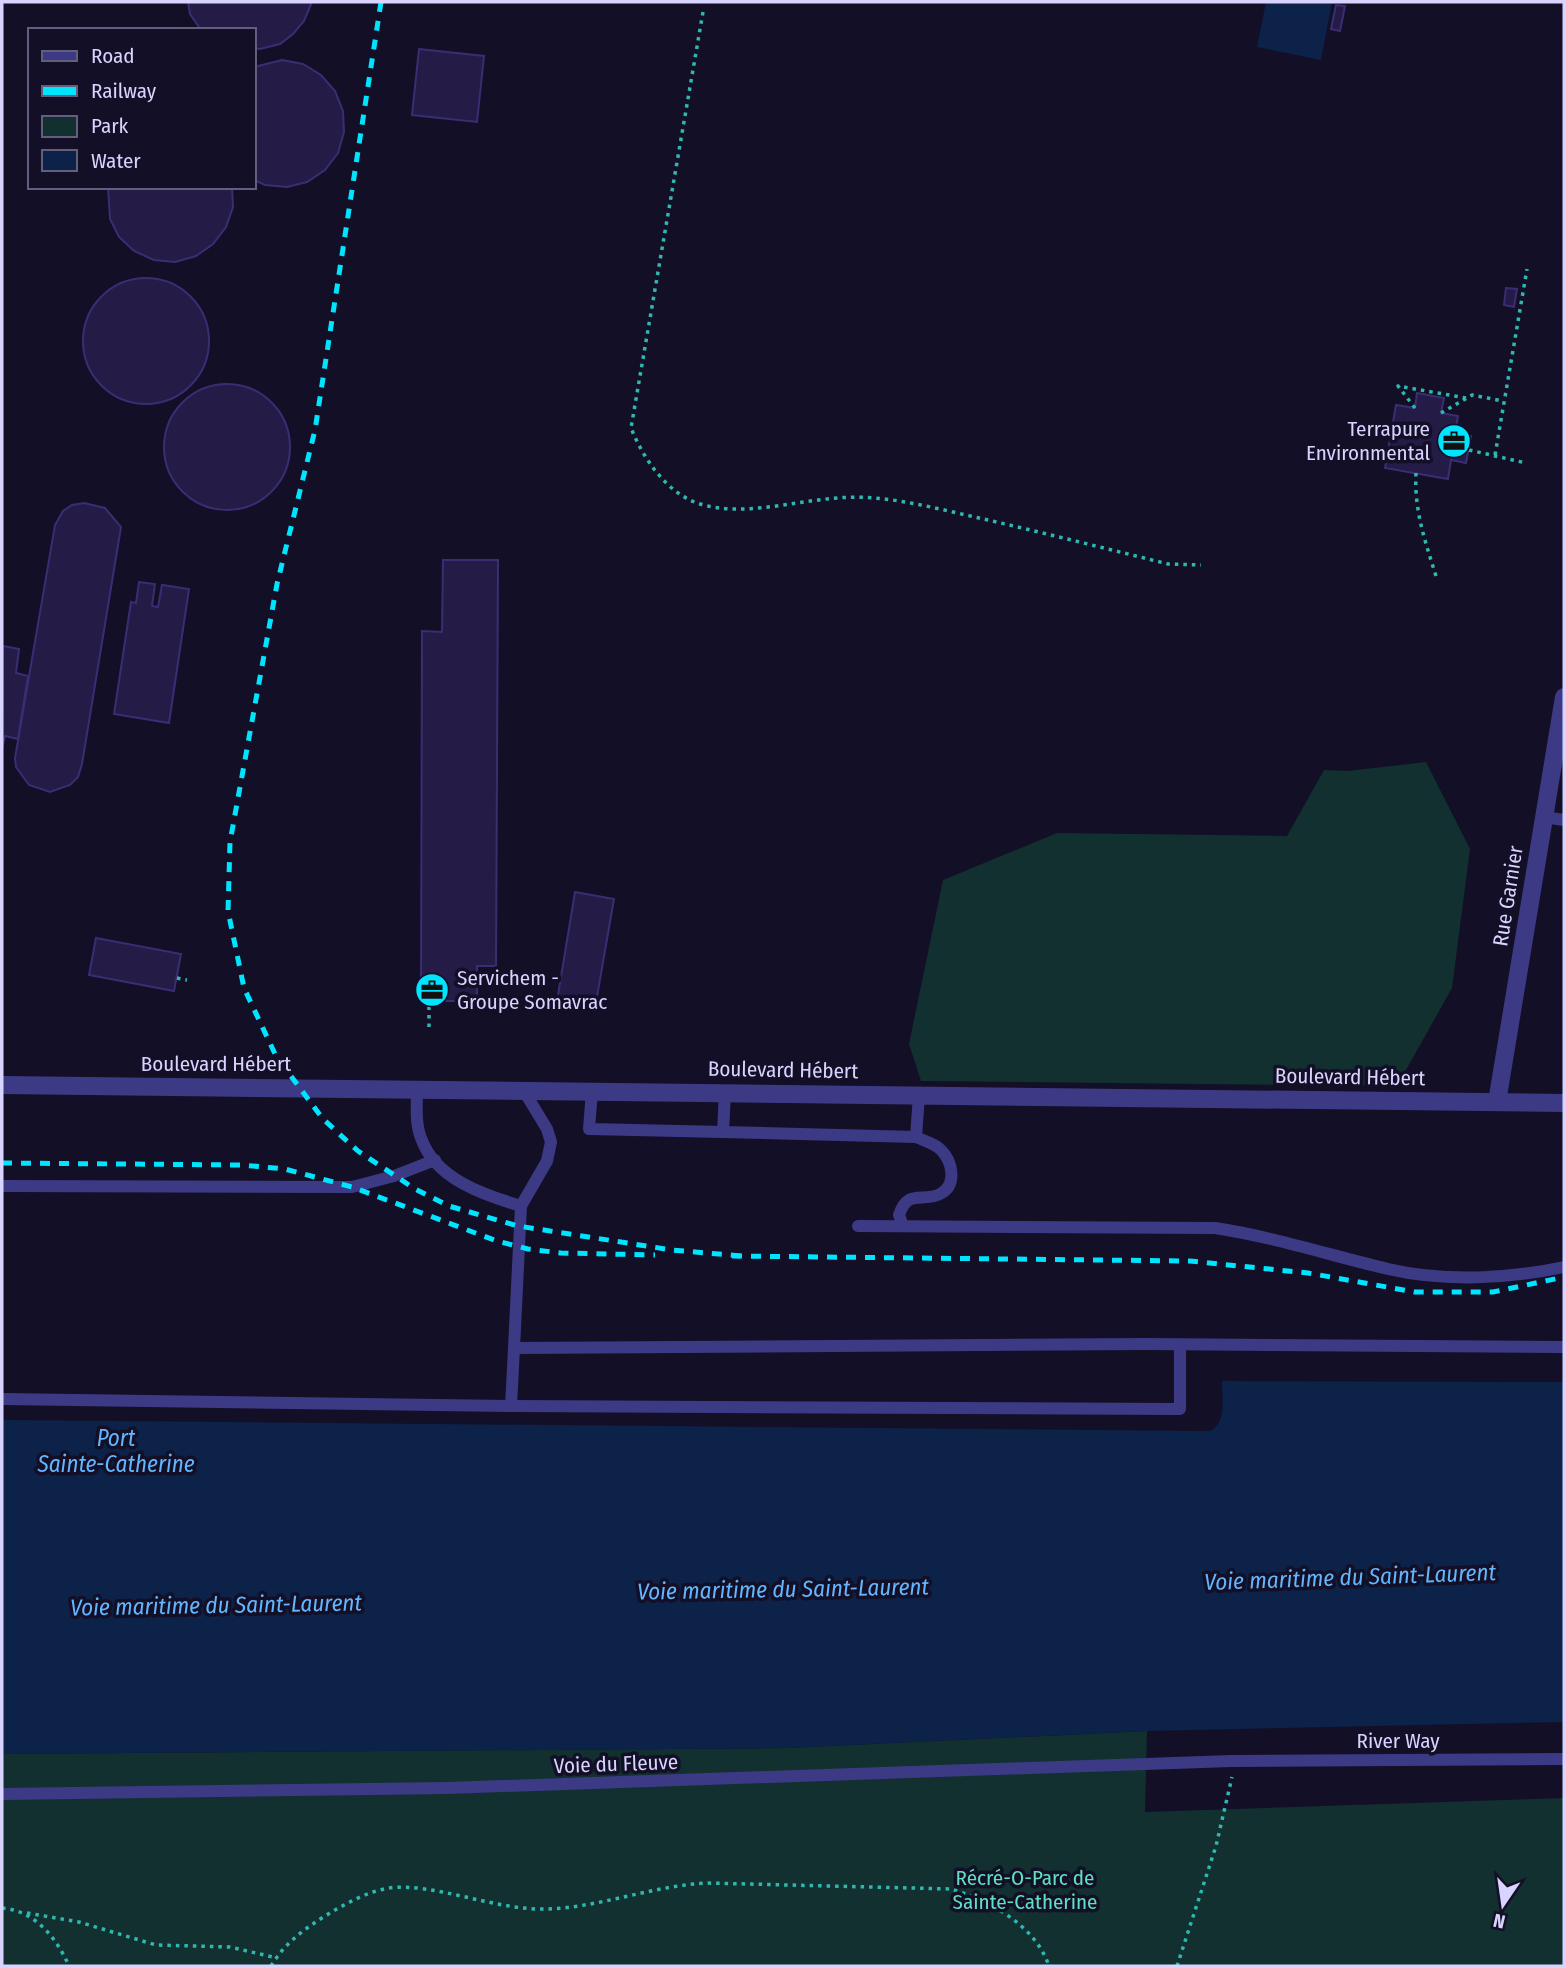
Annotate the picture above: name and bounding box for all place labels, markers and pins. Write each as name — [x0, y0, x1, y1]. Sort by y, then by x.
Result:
place label: Terrapure Environmental — [1306, 416, 1430, 466]
office icon: Terrapure Environmental — [1435, 422, 1473, 460]
place label: Servichem - Groupe Somavrac — [457, 965, 607, 1015]
office icon: Servichem - Groupe Somavrac — [413, 971, 451, 1009]

